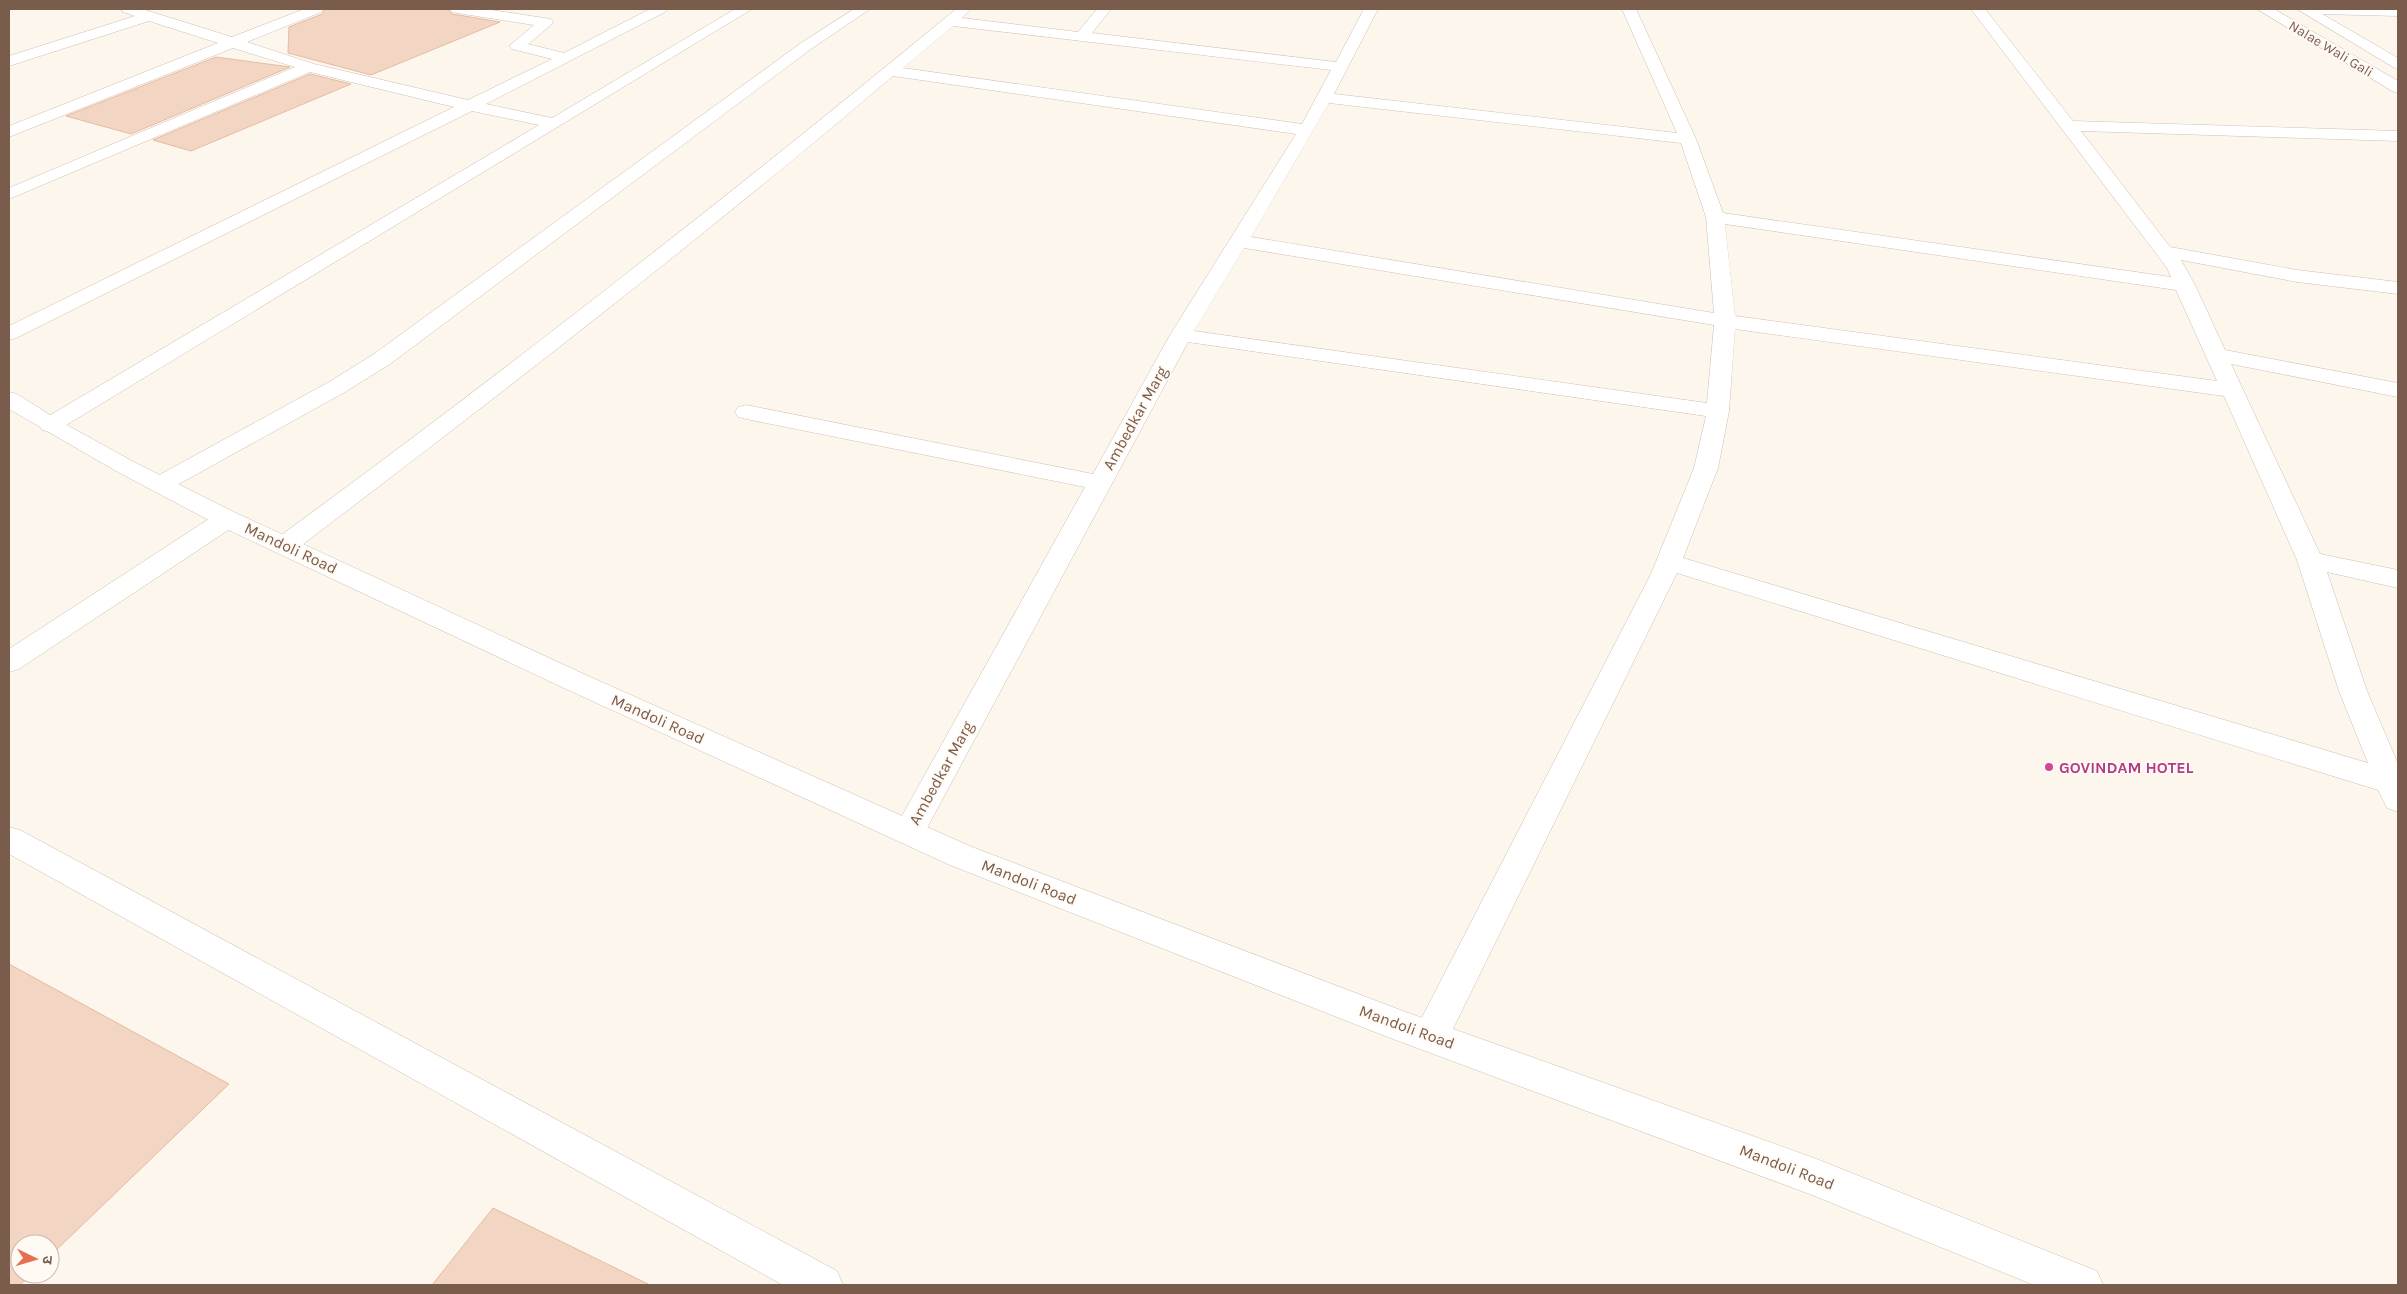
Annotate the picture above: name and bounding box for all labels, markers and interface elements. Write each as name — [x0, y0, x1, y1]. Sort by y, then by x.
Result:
street label: Nalae Wali Gali — [2286, 17, 2376, 81]
street label: Ambedkar Marg — [1099, 363, 1171, 473]
street label: Mandoli Road — [242, 518, 340, 578]
street label: Mandoli Road — [608, 690, 708, 748]
street label: Ambedkar Marg — [905, 718, 977, 828]
place label: GOVINDAM HOTEL — [2059, 758, 2194, 777]
marker: GOVINDAM HOTEL — [2043, 761, 2055, 773]
street label: Mandoli Road — [979, 855, 1079, 909]
street label: Mandoli Road — [1357, 1001, 1457, 1053]
street label: Mandoli Road — [1737, 1140, 1837, 1194]
north arrow — [10, 1234, 60, 1284]
text: उ — [39, 1255, 56, 1266]

